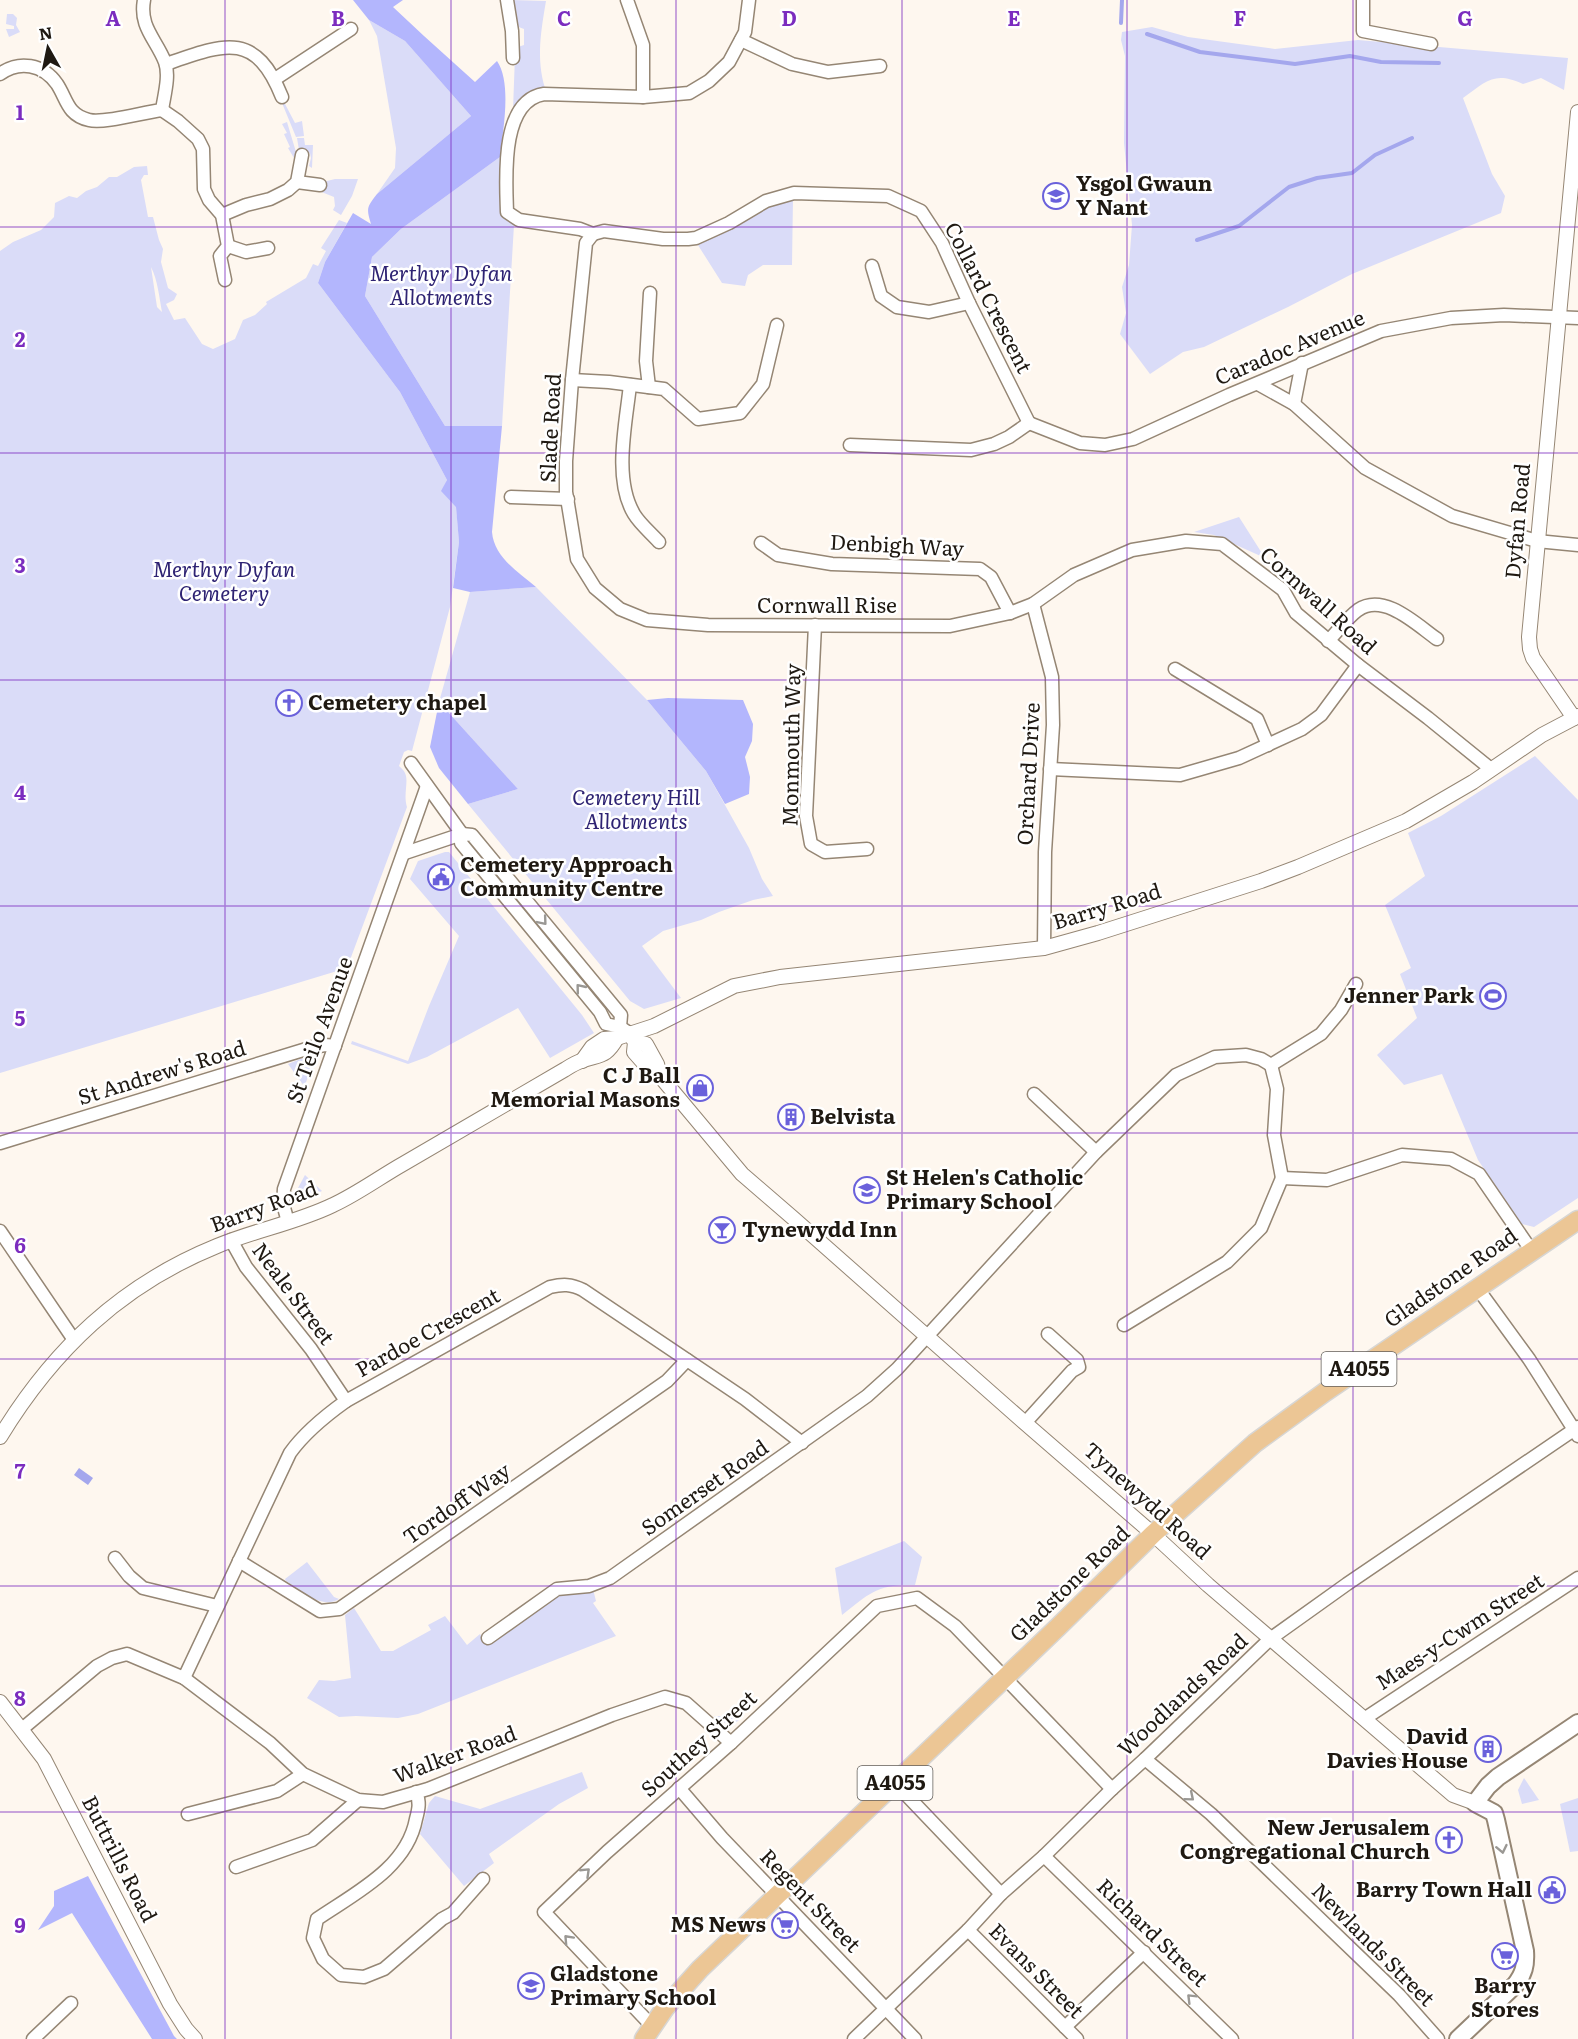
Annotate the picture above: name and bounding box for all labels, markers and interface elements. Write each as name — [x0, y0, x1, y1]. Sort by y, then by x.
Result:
text: A — [105, 2, 121, 32]
text: B — [331, 2, 345, 32]
text: C — [557, 2, 571, 32]
text: D — [781, 2, 797, 32]
text: E — [1007, 2, 1021, 32]
text: F — [1234, 2, 1247, 32]
text: G — [1457, 2, 1473, 32]
north arrow — [18, 18, 78, 78]
text: N — [37, 19, 54, 45]
text: 1 — [16, 96, 24, 126]
place label: Ysgol Gwaun Y Nant — [1076, 166, 1213, 221]
school or university icon: Ysgol Gwaun Y Nant — [1041, 181, 1071, 211]
street label: Collard Crescent — [939, 216, 1042, 378]
park label: Merthyr Dyfan Allotments — [370, 256, 513, 311]
street label: Caradoc Avenue — [1209, 300, 1369, 391]
text: 2 — [15, 323, 26, 353]
street label: Slade Road — [530, 372, 567, 483]
street label: Dyfan Road — [1495, 461, 1536, 580]
street label: Denbigh Way — [829, 525, 966, 563]
street label: Cornwall Road — [1254, 538, 1385, 660]
text: 3 — [14, 549, 26, 579]
park label: Merthyr Dyfan Cemetery — [153, 552, 296, 607]
street label: Cornwall Rise — [757, 588, 897, 619]
street label: Monmouth Way — [773, 662, 806, 827]
place label: Cemetery chapel — [308, 685, 487, 716]
church icon: Cemetery chapel — [274, 688, 304, 718]
street label: Orchard Drive — [1007, 702, 1046, 846]
text: 4 — [14, 776, 26, 806]
park label: Cemetery Hill Allotments — [572, 780, 700, 835]
place label: Cemetery Approach Community Centre — [460, 847, 673, 902]
public building icon: Cemetery Approach Community Centre — [426, 862, 456, 892]
street label: Barry Road — [1048, 873, 1165, 936]
one-way arrow — [535, 914, 546, 925]
street label: St Teilo Avenue — [277, 951, 359, 1107]
place label: Jenner Park — [1344, 978, 1475, 1009]
sports icon: Jenner Park — [1478, 981, 1508, 1011]
one-way arrow — [577, 984, 588, 995]
text: 5 — [15, 1002, 26, 1032]
street label: St Andrew's Road — [74, 1030, 249, 1111]
place label: C J Ball Memorial Masons — [490, 1058, 680, 1113]
shop icon: C J Ball Memorial Masons — [685, 1073, 715, 1103]
place label: Belvista — [810, 1099, 896, 1130]
building icon: Belvista — [776, 1102, 806, 1132]
place label: St Helen's Catholic Primary School — [886, 1160, 1083, 1215]
street label: Barry Road — [205, 1171, 321, 1238]
school or university icon: St Helen's Catholic Primary School — [852, 1175, 882, 1205]
place label: Tynewydd Inn — [742, 1212, 898, 1243]
bar icon: Tynewydd Inn — [707, 1215, 737, 1245]
street label: Gladstone Road — [1377, 1218, 1523, 1334]
text: 6 — [14, 1229, 26, 1259]
street label: Neale Street — [246, 1235, 344, 1350]
street label: Pardoe Crescent — [349, 1278, 505, 1383]
road number: A4055 — [1322, 1352, 1396, 1386]
street label: Somerset Road — [634, 1430, 774, 1541]
street label: Tynewydd Road — [1078, 1433, 1219, 1565]
street label: Tordoff Way — [395, 1453, 516, 1550]
text: 7 — [15, 1455, 26, 1485]
street label: Gladstone Road — [1001, 1517, 1135, 1648]
street label: Maes-y-Cwm Street — [1368, 1563, 1549, 1696]
street label: Woodlands Road — [1109, 1624, 1253, 1762]
street label: Southey Street — [632, 1681, 763, 1803]
text: 8 — [14, 1682, 26, 1712]
street label: Walker Road — [388, 1716, 520, 1789]
place label: David Davies House — [1326, 1719, 1468, 1774]
building icon: David Davies House — [1473, 1734, 1503, 1764]
road number: A4055 — [858, 1766, 932, 1800]
street label: Buttrills Road — [76, 1789, 167, 1927]
one-way arrow — [1183, 1789, 1194, 1800]
place label: New Jerusalem Congregational Church — [1180, 1810, 1430, 1865]
church icon: New Jerusalem Congregational Church — [1434, 1825, 1464, 1855]
street label: Regent Street — [754, 1840, 870, 1958]
one-way arrow — [1495, 1844, 1508, 1854]
one-way arrow — [578, 1868, 589, 1879]
street label: Richard Street — [1091, 1870, 1217, 1993]
place label: Barry Town Hall — [1356, 1872, 1532, 1903]
street label: Newlands Street — [1306, 1875, 1444, 2012]
public building icon: Barry Town Hall — [1537, 1875, 1567, 1905]
place label: MS News — [670, 1907, 766, 1938]
text: 9 — [14, 1909, 26, 1939]
supermarket icon: MS News — [770, 1910, 800, 1940]
street label: Evans Street — [983, 1915, 1093, 2024]
one-way arrow — [564, 1935, 575, 1945]
supermarket icon: Barry Stores — [1490, 1941, 1520, 1971]
place label: Gladstone Primary School — [550, 1956, 717, 2011]
place label: Barry Stores — [1471, 1968, 1539, 2023]
school or university icon: Gladstone Primary School — [516, 1971, 546, 2001]
one-way arrow — [1187, 1994, 1198, 2005]

